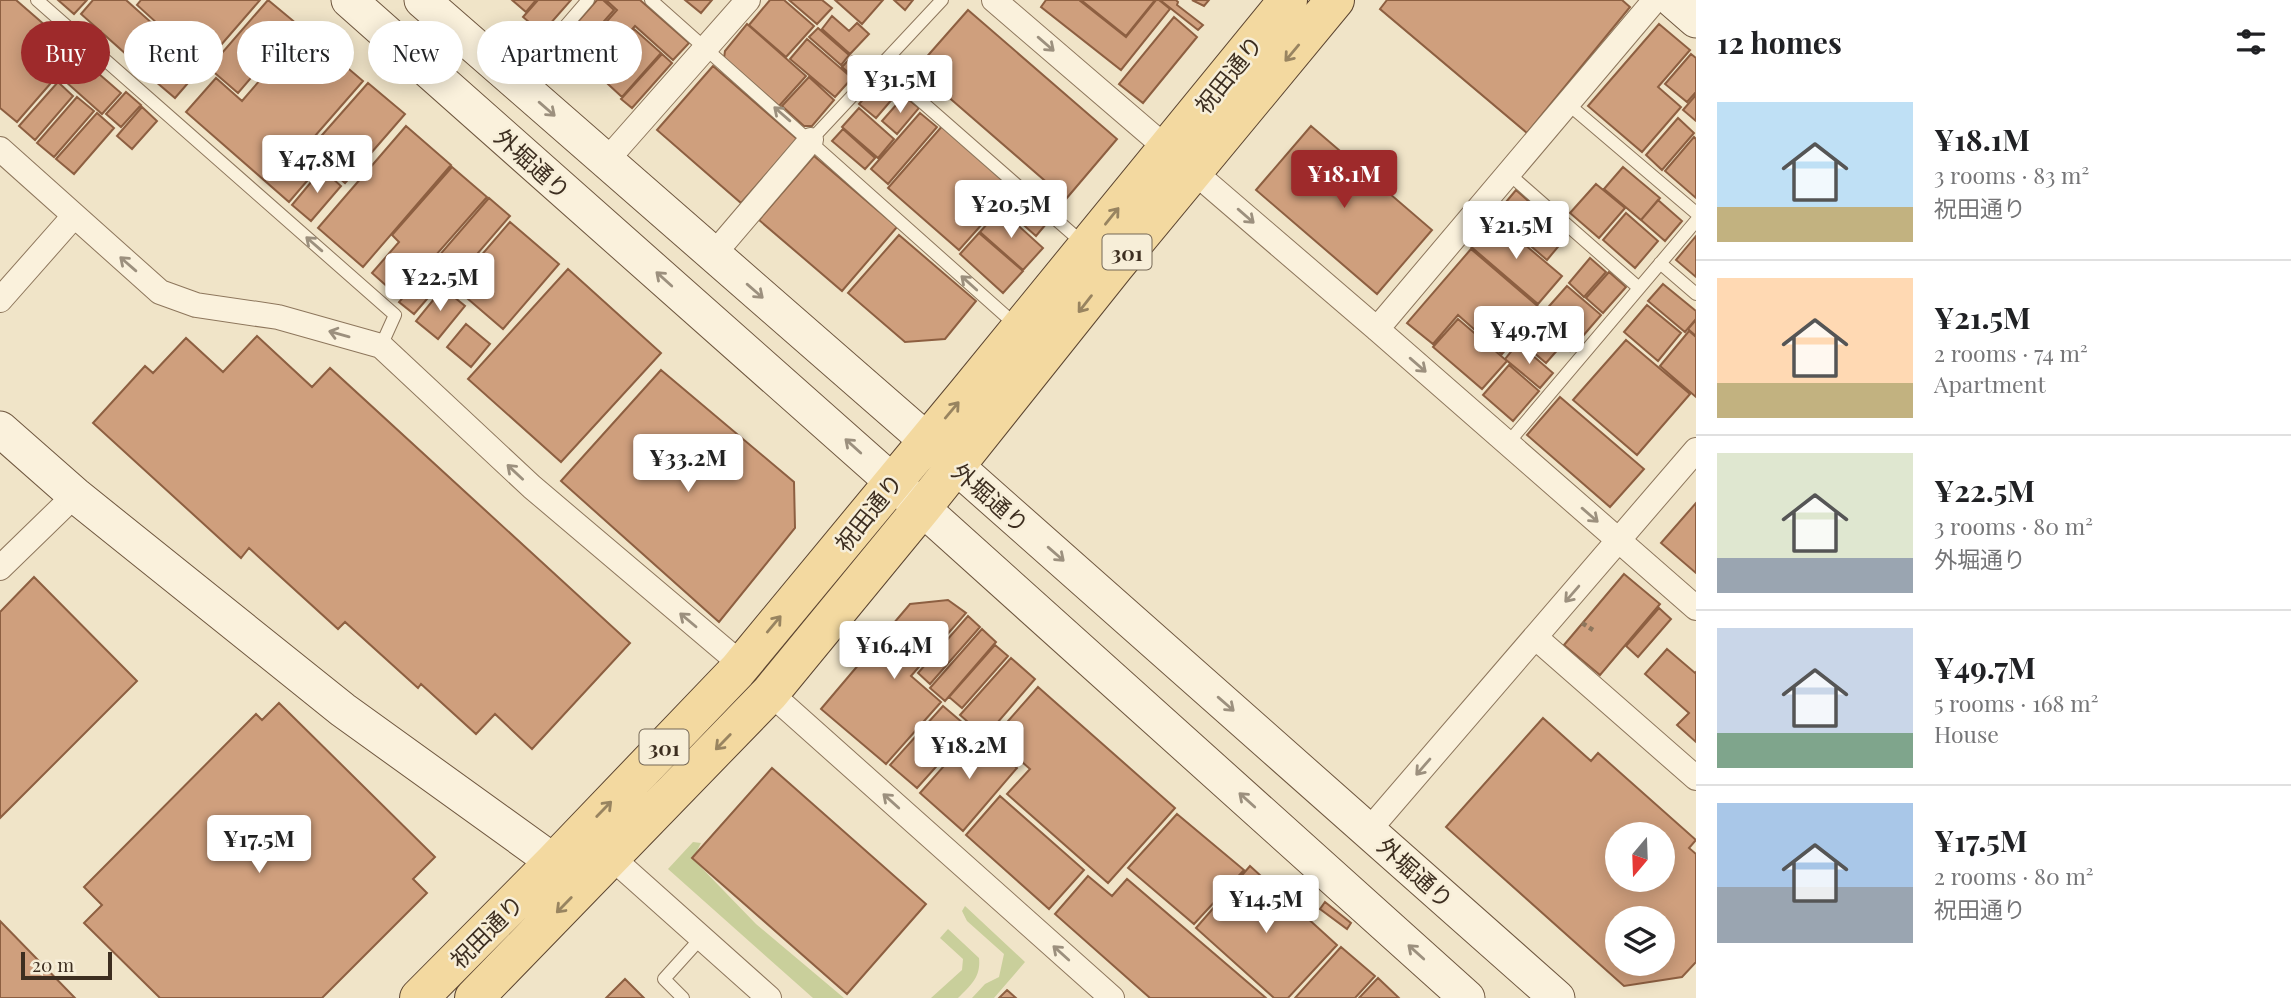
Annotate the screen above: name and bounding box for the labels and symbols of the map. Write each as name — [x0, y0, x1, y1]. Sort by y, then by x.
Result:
street label: 祝田通り — [1187, 28, 1269, 120]
one-way arrow — [1036, 36, 1054, 52]
one-way arrow — [1284, 43, 1300, 61]
pin: ¥31.5M — [843, 55, 957, 115]
one-way arrow — [538, 101, 556, 117]
one-way arrow — [773, 106, 791, 122]
street label: 外堀通り — [488, 121, 578, 205]
pin: ¥47.8M — [260, 136, 374, 195]
pin: ¥18.1M — [1287, 150, 1401, 210]
pin: ¥20.5M — [954, 180, 1068, 240]
pin: ¥21.5M — [1459, 202, 1573, 261]
one-way arrow — [1104, 207, 1120, 225]
one-way arrow — [1236, 209, 1254, 224]
road number: 301 — [1102, 234, 1152, 270]
one-way arrow — [305, 236, 323, 252]
pin: ¥22.5M — [383, 254, 497, 313]
one-way arrow — [119, 256, 137, 272]
one-way arrow — [656, 271, 674, 287]
one-way arrow — [960, 275, 978, 291]
one-way arrow — [746, 283, 764, 299]
one-way arrow — [1078, 294, 1093, 312]
pin: ¥49.7M — [1472, 306, 1586, 366]
one-way arrow — [329, 327, 351, 340]
one-way arrow — [1409, 357, 1427, 373]
one-way arrow — [944, 402, 960, 420]
pin: ¥33.2M — [631, 434, 745, 494]
one-way arrow — [845, 438, 862, 455]
street label: 外堀通り — [946, 455, 1036, 539]
one-way arrow — [506, 464, 524, 480]
street label: 祝田通り — [827, 466, 909, 558]
one-way arrow — [1580, 506, 1598, 522]
one-way arrow — [1046, 546, 1064, 562]
one-way arrow — [1564, 585, 1580, 603]
one-way arrow — [679, 612, 697, 628]
one-way arrow — [766, 615, 782, 633]
pin: ¥16.4M — [837, 622, 951, 681]
one-way arrow — [1217, 696, 1235, 712]
pin: ¥18.2M — [912, 722, 1026, 781]
road number: 301 — [640, 730, 688, 764]
one-way arrow — [714, 733, 731, 750]
one-way arrow — [1415, 757, 1431, 775]
one-way arrow — [1238, 792, 1256, 808]
one-way arrow — [882, 793, 900, 809]
one-way arrow — [596, 801, 613, 818]
pin: ¥17.5M — [202, 816, 316, 875]
north arrow — [1605, 822, 1675, 892]
street label: 外堀通り — [1371, 830, 1461, 914]
pin: ¥14.5M — [1209, 876, 1323, 935]
street label: 祝田通り — [443, 888, 529, 974]
one-way arrow — [556, 896, 573, 913]
one-way arrow — [1053, 944, 1070, 961]
one-way arrow — [1408, 944, 1425, 961]
scale bar — [21, 949, 112, 981]

